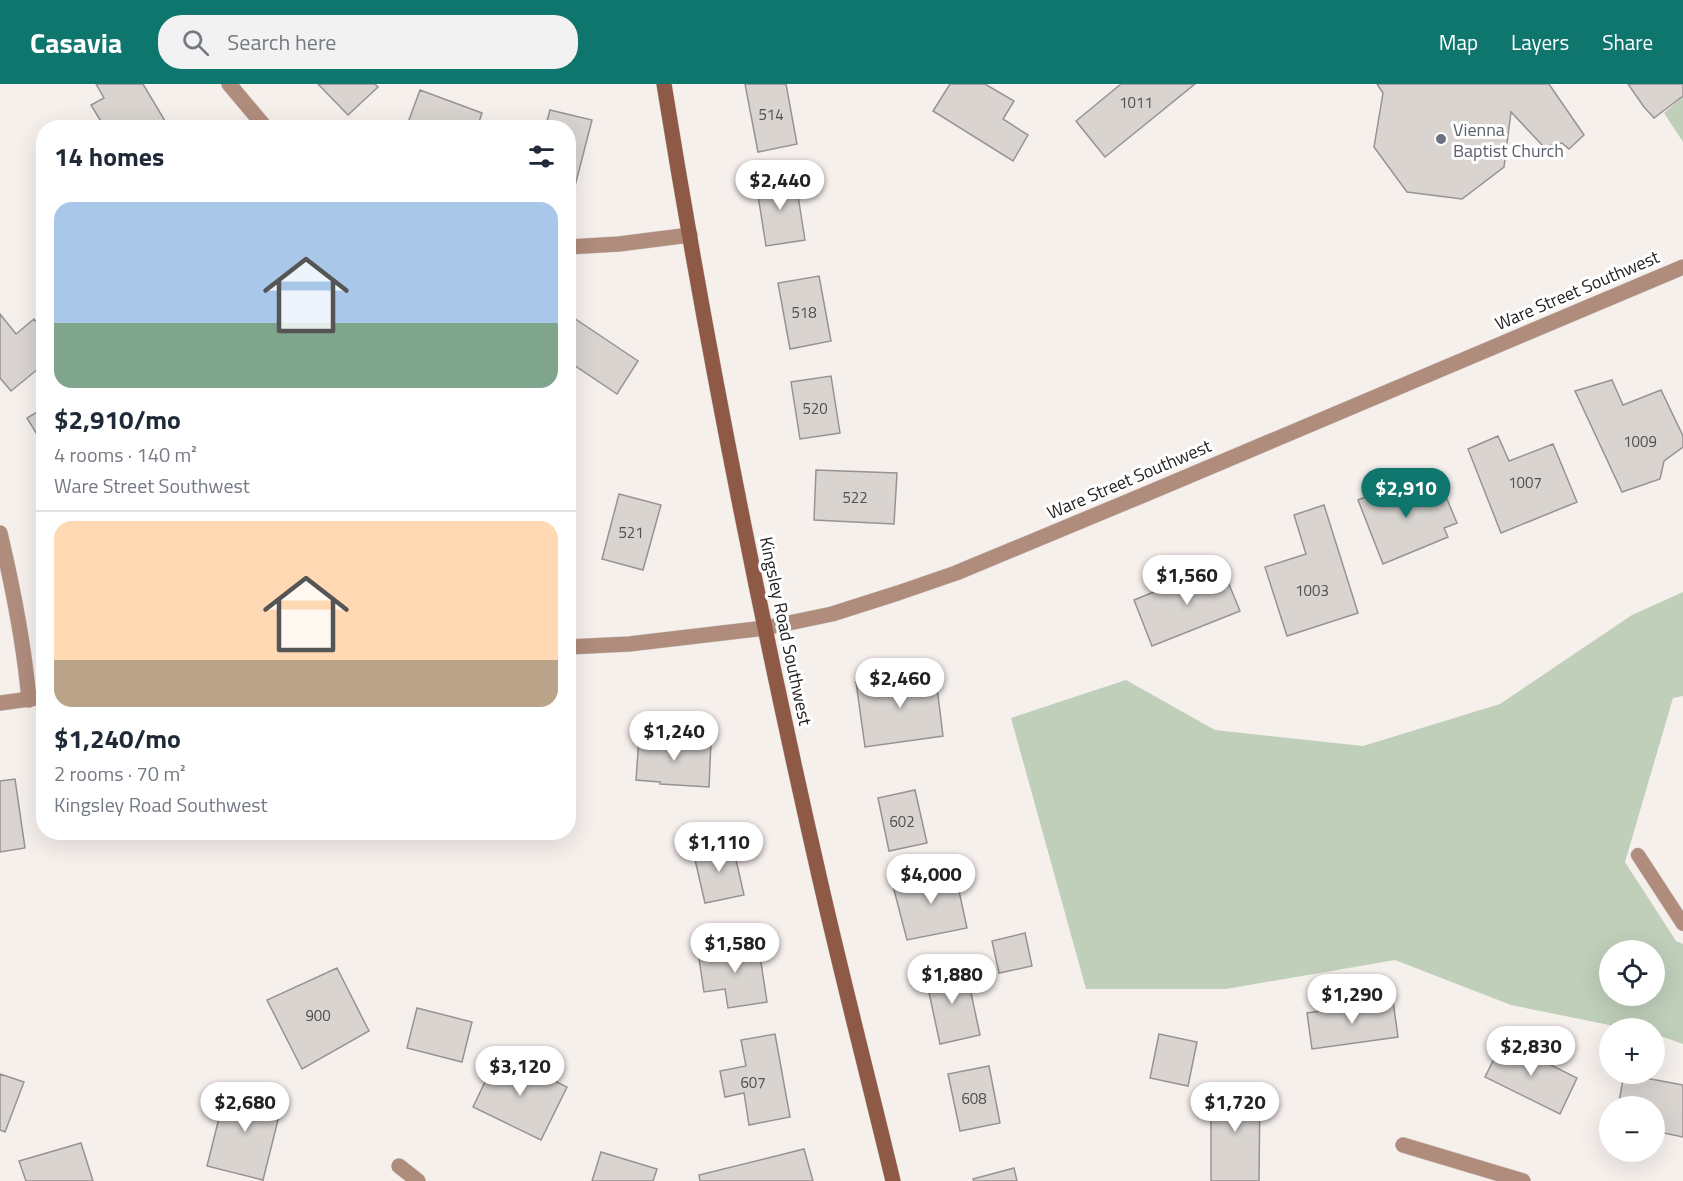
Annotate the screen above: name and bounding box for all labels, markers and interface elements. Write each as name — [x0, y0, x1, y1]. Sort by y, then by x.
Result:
search box — [158, 15, 578, 69]
text: Casavia — [30, 21, 122, 64]
text: Search here — [227, 25, 336, 59]
icon: search — [179, 26, 212, 59]
text: Map — [1439, 26, 1478, 58]
text: Layers — [1511, 26, 1569, 58]
text: Share — [1602, 26, 1653, 58]
house number: 1011 — [1119, 91, 1153, 114]
house number: 514 — [758, 103, 784, 126]
place label: Vienna Baptist Church — [1453, 116, 1564, 164]
marker: Vienna Baptist Church — [1434, 132, 1448, 146]
text: 14 homes — [54, 137, 164, 176]
icon: filters — [525, 140, 558, 173]
pin: $2,440 — [731, 160, 829, 211]
text: $2,440 — [749, 164, 811, 195]
icon: home — [252, 241, 360, 349]
street label: Ware Street Southwest — [1491, 243, 1664, 337]
house number: 518 — [791, 301, 817, 324]
house number: 520 — [802, 397, 828, 420]
text: $2,910/mo — [54, 400, 181, 439]
house number: 1009 — [1623, 430, 1657, 453]
street label: Ware Street Southwest — [1043, 432, 1216, 526]
text: 4 rooms · 140 m² — [54, 439, 197, 470]
pin: $2,910 — [1357, 468, 1455, 519]
text: Ware Street Southwest — [54, 470, 250, 501]
house number: 1007 — [1508, 471, 1542, 494]
text: $2,910 — [1375, 472, 1437, 503]
house number: 522 — [842, 486, 868, 509]
house number: 521 — [618, 521, 644, 544]
street label: Kingsley Road Southwest — [753, 534, 819, 728]
pin: $1,560 — [1138, 555, 1236, 606]
text: $1,560 — [1156, 559, 1218, 590]
icon: home — [252, 560, 360, 668]
house number: 1003 — [1295, 579, 1329, 602]
pin: $2,460 — [851, 658, 949, 709]
text: $2,460 — [869, 662, 931, 693]
pin: $1,240 — [625, 711, 723, 762]
text: $1,240 — [643, 715, 705, 746]
text: $1,240/mo — [54, 719, 181, 758]
text: 2 rooms · 70 m² — [54, 758, 186, 789]
text: Kingsley Road Southwest — [54, 789, 268, 820]
house number: 602 — [889, 810, 915, 833]
pin: $1,110 — [670, 822, 768, 873]
text: $1,110 — [688, 826, 750, 857]
pin: $4,000 — [882, 854, 980, 905]
text: $4,000 — [900, 858, 962, 889]
pin: $1,580 — [686, 923, 784, 974]
text: $1,580 — [704, 927, 766, 958]
map controls — [1599, 940, 1665, 1162]
button: locate — [1599, 940, 1665, 1006]
pin: $1,880 — [903, 954, 1001, 1005]
text: $1,880 — [921, 958, 983, 989]
pin: $1,290 — [1303, 974, 1401, 1025]
text: $1,290 — [1321, 978, 1383, 1009]
house number: 900 — [305, 1004, 331, 1027]
button: + — [1599, 1018, 1665, 1084]
pin: $2,830 — [1482, 1026, 1580, 1077]
text: $2,830 — [1500, 1030, 1562, 1061]
pin: $3,120 — [471, 1046, 569, 1097]
text: $3,120 — [489, 1050, 551, 1081]
house number: 607 — [740, 1071, 766, 1094]
pin: $2,680 — [196, 1082, 294, 1133]
pin: $1,720 — [1186, 1082, 1284, 1133]
text: $2,680 — [214, 1086, 276, 1117]
text: $1,720 — [1204, 1086, 1266, 1117]
house number: 608 — [961, 1087, 987, 1110]
button: − — [1599, 1096, 1665, 1162]

